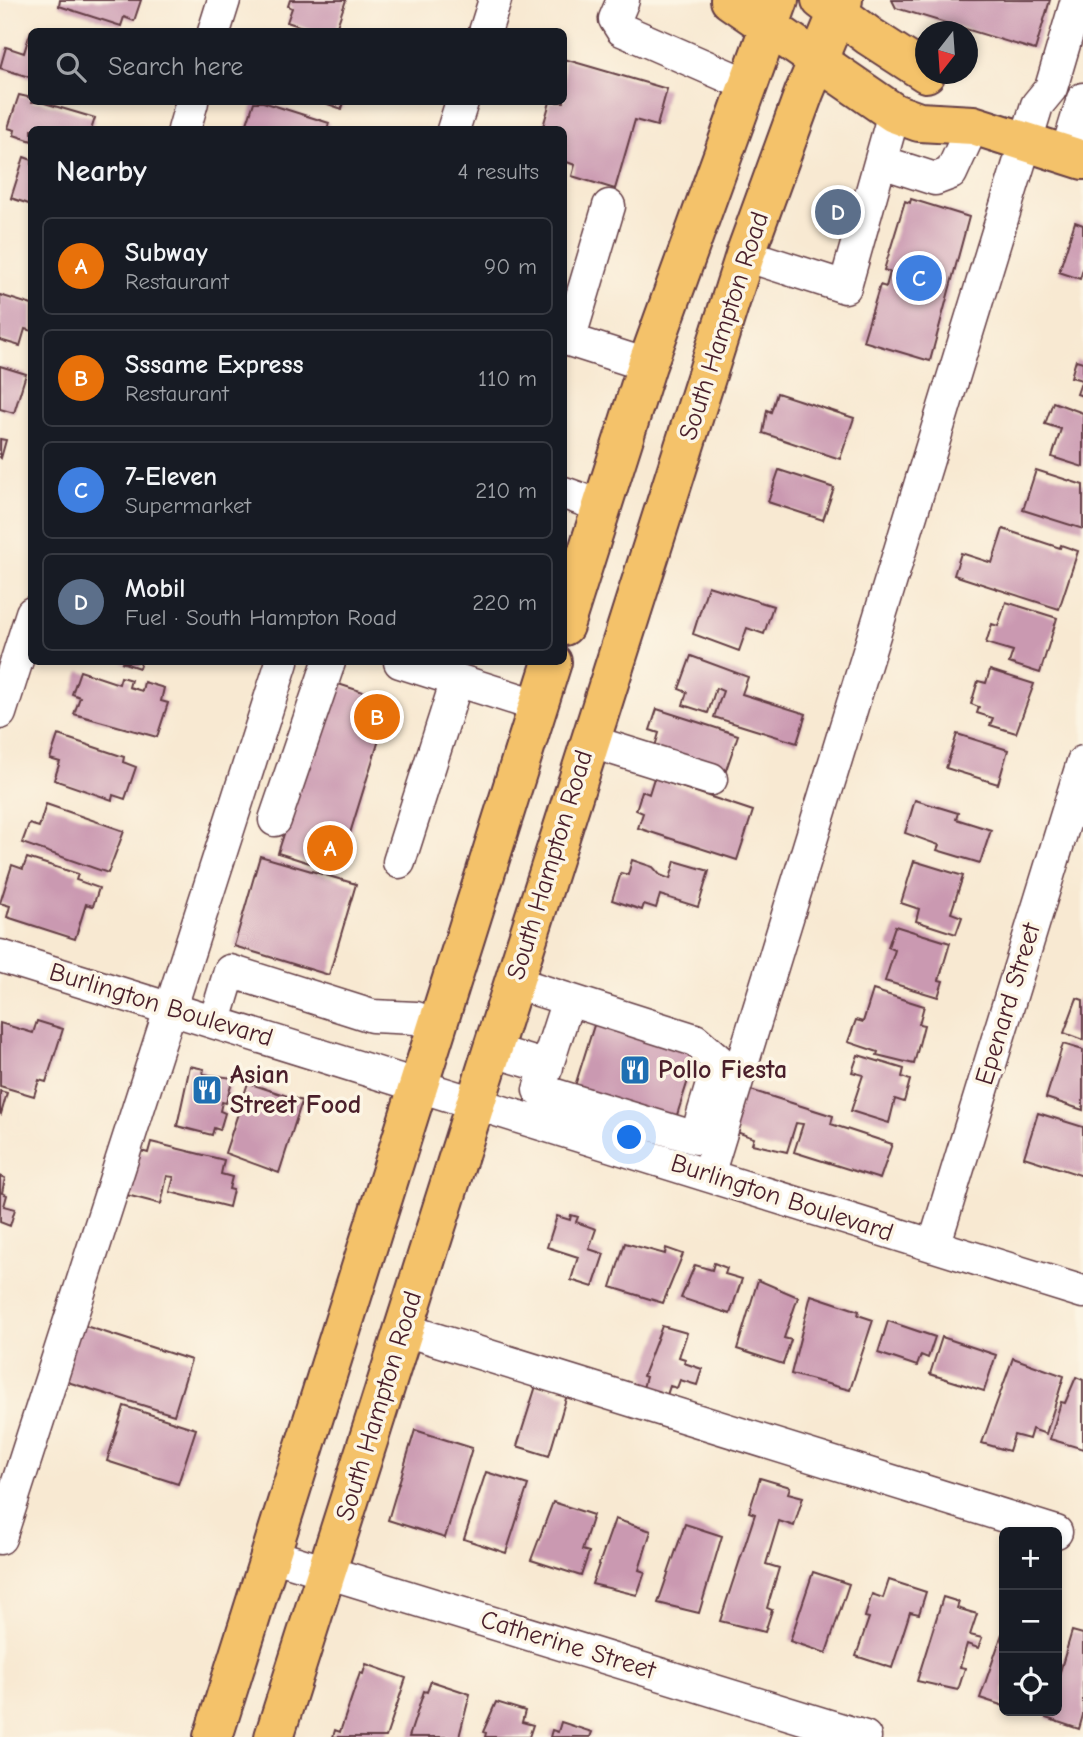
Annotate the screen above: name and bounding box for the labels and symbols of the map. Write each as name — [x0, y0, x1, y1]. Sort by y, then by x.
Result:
north arrow — [915, 21, 978, 84]
pin: D — [815, 186, 861, 238]
street label: South Hampton Road — [673, 208, 775, 444]
pin: C — [896, 252, 942, 304]
pin: B — [354, 691, 400, 743]
street label: South Hampton Road — [501, 747, 599, 983]
pin: A — [307, 822, 353, 874]
street label: Epenard Street — [969, 918, 1047, 1088]
street label: Burlington Boulevard — [46, 957, 276, 1053]
restaurant icon: Pollo Fiesta — [618, 1053, 652, 1087]
place label: Pollo Fiesta — [658, 1055, 787, 1085]
place label: Asian Street Food — [230, 1060, 361, 1120]
restaurant icon: Asian Street Food — [190, 1073, 224, 1107]
your location — [612, 1120, 646, 1154]
street label: Burlington Boulevard — [667, 1148, 897, 1248]
street label: South Hampton Road — [330, 1288, 428, 1524]
street label: Catherine Street — [477, 1604, 661, 1686]

